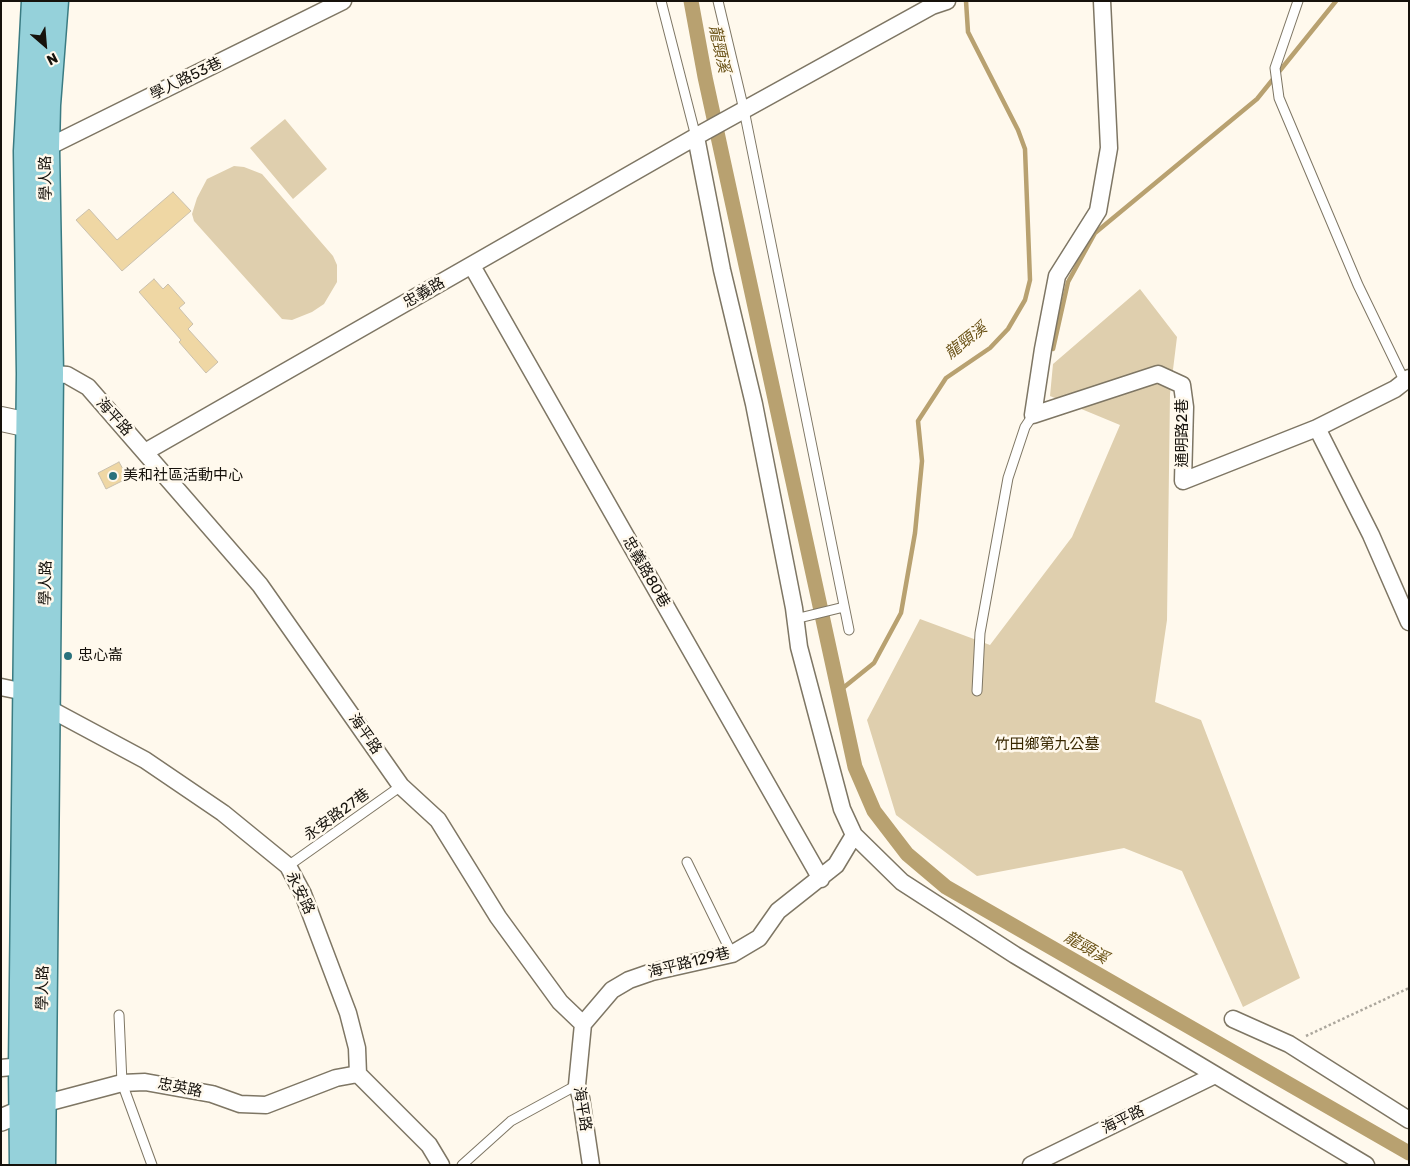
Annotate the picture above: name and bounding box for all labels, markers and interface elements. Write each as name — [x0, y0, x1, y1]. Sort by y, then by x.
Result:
north arrow — [20, 20, 70, 70]
water label: 龍頸溪 — [705, 24, 733, 74]
text: N — [44, 49, 60, 69]
street label: 學人路53巷 — [147, 54, 225, 104]
street label: 學人路 — [37, 155, 55, 201]
street label: 忠義路 — [400, 274, 448, 312]
water label: 龍頸溪 — [941, 319, 991, 363]
street label: 海平路 — [92, 394, 136, 440]
street label: 通明路2巷 — [1174, 399, 1192, 467]
place label: 美和社區活動中心 — [123, 467, 243, 485]
marker: 美和社區活動中心 — [107, 470, 119, 482]
street label: 忠義路80巷 — [618, 533, 674, 611]
street label: 學人路 — [37, 560, 55, 606]
place label: 忠心崙 — [78, 647, 123, 665]
marker: 忠心崙 — [62, 650, 74, 662]
street label: 海平路 — [345, 710, 385, 758]
park label: 竹田鄉第九公墓 — [995, 736, 1099, 754]
street label: 永安路27巷 — [301, 785, 373, 845]
street label: 永安路 — [282, 869, 318, 917]
water label: 龍頸溪 — [1060, 928, 1112, 968]
street label: 海平路129巷 — [646, 944, 732, 982]
street label: 學人路 — [34, 965, 52, 1011]
street label: 忠英路 — [156, 1075, 204, 1101]
street label: 海平路 — [570, 1085, 594, 1133]
street label: 海平路 — [1099, 1102, 1147, 1138]

